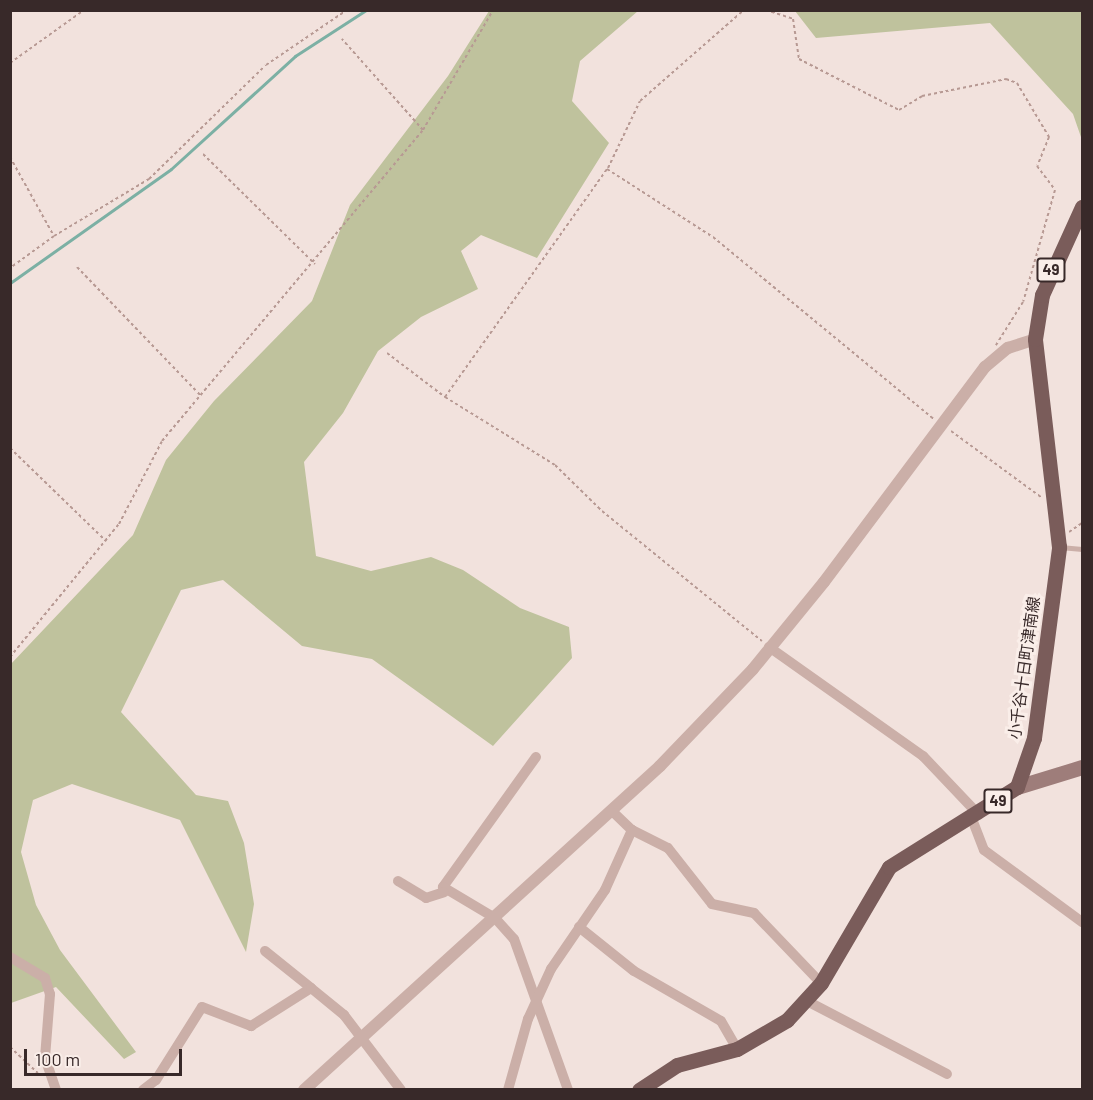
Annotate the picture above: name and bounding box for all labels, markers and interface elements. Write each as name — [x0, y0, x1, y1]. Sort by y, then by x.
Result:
road number: 49 — [1036, 258, 1066, 282]
street label: 小千谷十日町津南線 — [1004, 595, 1044, 741]
road number: 49 — [983, 789, 1013, 813]
scale bar — [27, 1037, 184, 1075]
text: 100 m — [35, 1048, 80, 1070]

